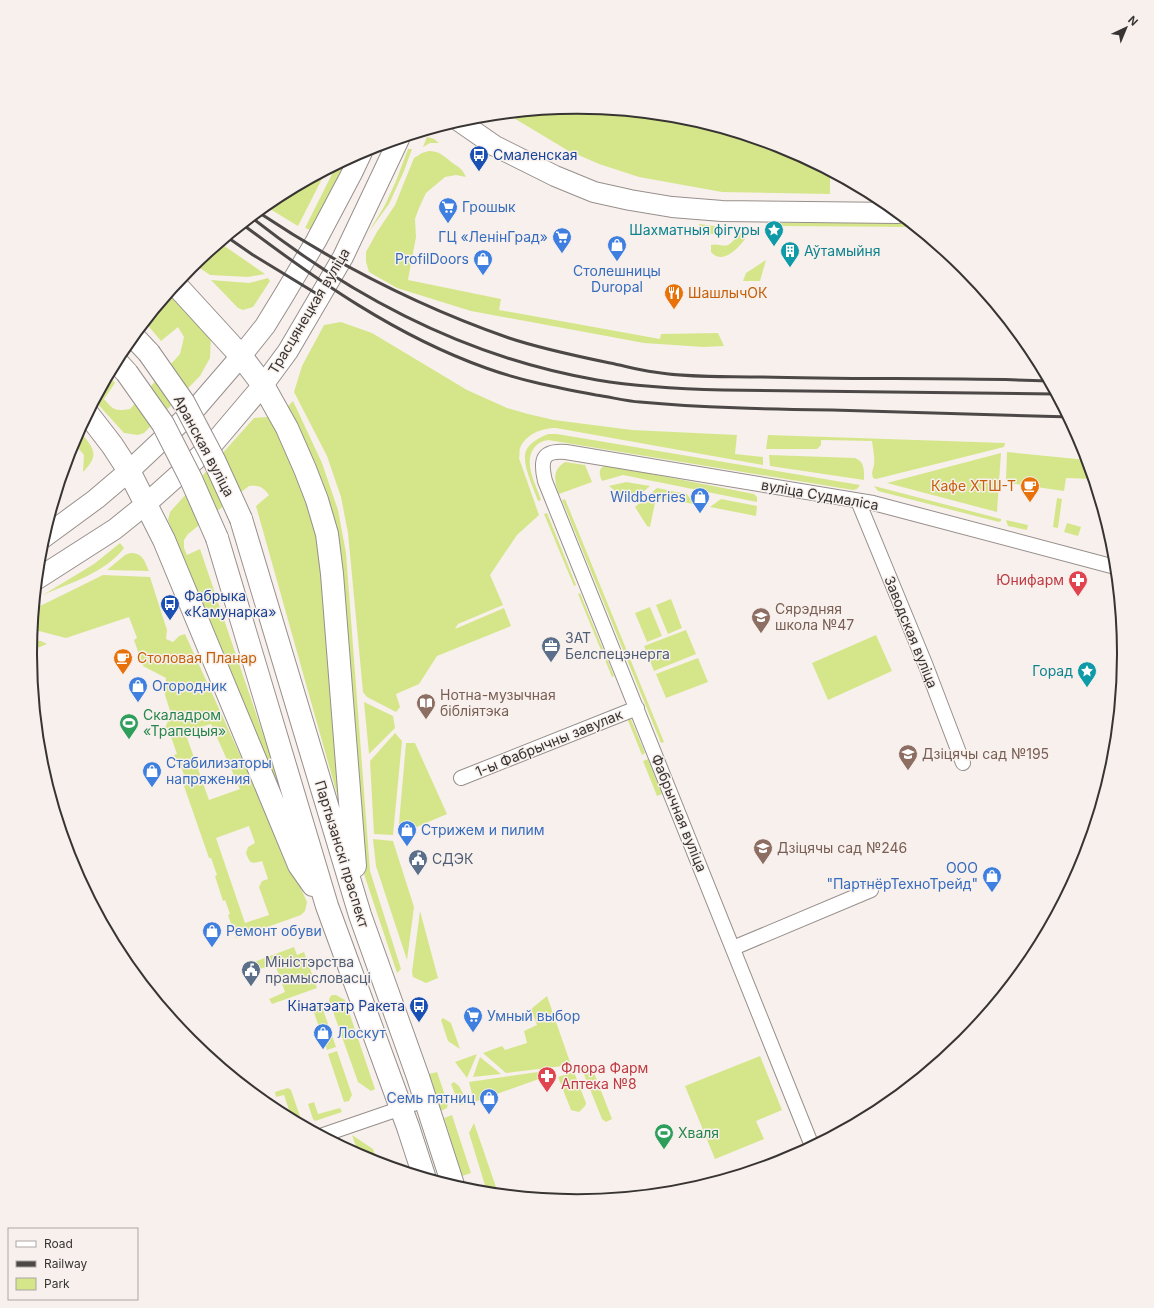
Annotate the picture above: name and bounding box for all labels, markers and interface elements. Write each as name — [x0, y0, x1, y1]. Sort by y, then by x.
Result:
north arrow — [1106, 8, 1146, 48]
text: N — [1125, 13, 1141, 29]
bus stop icon: Смаленская — [468, 144, 490, 172]
place label: Смаленская — [493, 146, 578, 163]
supermarket icon: Грошык — [437, 196, 459, 224]
place label: Грошык — [462, 198, 516, 215]
place icon: Шахматныя фігуры — [763, 219, 785, 247]
place label: Шахматныя фігуры — [629, 221, 760, 238]
supermarket icon: ГЦ «ЛенінГрад» — [551, 226, 573, 254]
place label: ГЦ «ЛенінГрад» — [438, 228, 548, 245]
shop icon: Столешницы Duropal — [606, 234, 628, 262]
building icon: Аўтамыйня — [779, 240, 801, 268]
place label: Аўтамыйня — [804, 242, 881, 259]
street label: Трасцянецкая вуліца — [264, 245, 353, 377]
shop icon: ProfilDoors — [472, 248, 494, 276]
place label: ProfilDoors — [395, 250, 469, 267]
place label: Столешницы Duropal — [573, 262, 661, 295]
restaurant icon: ШашлычОК — [663, 282, 685, 310]
place label: ШашлычОК — [688, 284, 768, 301]
street label: Аранская вуліца — [171, 392, 238, 499]
cafe icon: Кафе ХТШ-Т — [1019, 475, 1041, 503]
street label: вуліца Судмаліса — [760, 476, 880, 513]
place label: Кафе ХТШ-Т — [931, 477, 1016, 494]
shop icon: Wildberries — [689, 486, 711, 514]
place label: Wildberries — [610, 488, 686, 505]
pharmacy icon: Юнифарм — [1067, 569, 1089, 597]
place label: Юнифарм — [996, 571, 1064, 588]
street label: Заводская вуліца — [881, 573, 942, 690]
place label: Фабрыка «Камунарка» — [184, 587, 276, 620]
bus stop icon: Фабрыка «Камунарка» — [159, 593, 181, 621]
place label: Сярэдняя школа №47 — [775, 600, 854, 633]
school or university icon: Сярэдняя школа №47 — [750, 606, 772, 634]
place label: ЗАТ Белспецэнерга — [565, 629, 670, 662]
office icon: ЗАТ Белспецэнерга — [540, 635, 562, 663]
cafe icon: Столовая Планар — [112, 647, 134, 675]
place label: Столовая Планар — [137, 649, 257, 666]
place icon: Горад — [1076, 660, 1098, 688]
place label: Горад — [1032, 662, 1073, 679]
shop icon: Огородник — [127, 675, 149, 703]
place label: Огородник — [152, 677, 227, 694]
place label: Нотна-музычная бібліятэка — [440, 686, 556, 719]
library icon: Нотна-музычная бібліятэка — [415, 692, 437, 720]
street label: 1-ы Фабрычны завулак — [473, 705, 625, 780]
place label: Скаладром «Трапецыя» — [143, 706, 226, 739]
sports icon: Скаладром «Трапецыя» — [118, 712, 140, 740]
school or university icon: Дзіцячы сад №195 — [897, 743, 919, 771]
place label: Дзіцячы сад №195 — [922, 745, 1049, 762]
street label: Фабрычная вуліца — [648, 752, 711, 874]
place label: Стабилизаторы напряжения — [166, 754, 272, 787]
shop icon: Стабилизаторы напряжения — [141, 760, 163, 788]
street label: Партызанскі праспект — [312, 778, 373, 930]
shop icon: Стрижем и пилим — [396, 819, 418, 847]
place label: Стрижем и пилим — [421, 821, 545, 838]
school or university icon: Дзіцячы сад №246 — [752, 837, 774, 865]
place label: Дзіцячы сад №246 — [777, 839, 907, 856]
public building icon: СДЭК — [407, 848, 429, 876]
place label: СДЭК — [432, 850, 474, 867]
place label: ООО "ПартнёрТехноТрейд" — [826, 859, 978, 892]
shop icon: ООО "ПартнёрТехноТрейд" — [981, 865, 1003, 893]
shop icon: Ремонт обуви — [201, 920, 223, 948]
place label: Ремонт обуви — [226, 922, 322, 939]
place label: Міністэрства прамысловасці — [265, 953, 371, 986]
public building icon: Міністэрства прамысловасці — [240, 959, 262, 987]
bus stop icon: Кінатэатр Ракета — [408, 995, 430, 1023]
place label: Кінатэатр Ракета — [288, 997, 405, 1014]
supermarket icon: Умный выбор — [462, 1005, 484, 1033]
place label: Умный выбор — [487, 1007, 580, 1024]
shop icon: Лоскут — [312, 1022, 334, 1050]
place label: Лоскут — [337, 1024, 387, 1041]
place label: Флора Фарм Аптека №8 — [561, 1059, 648, 1092]
pharmacy icon: Флора Фарм Аптека №8 — [536, 1065, 558, 1093]
shop icon: Семь пятниц — [478, 1087, 500, 1115]
place label: Семь пятниц — [386, 1089, 476, 1106]
sports icon: Хваля — [653, 1122, 675, 1150]
place label: Хваля — [678, 1124, 719, 1141]
legend — [8, 1228, 138, 1300]
text: Road — [44, 1236, 73, 1251]
text: Railway — [44, 1256, 88, 1271]
text: Park — [44, 1276, 70, 1291]

